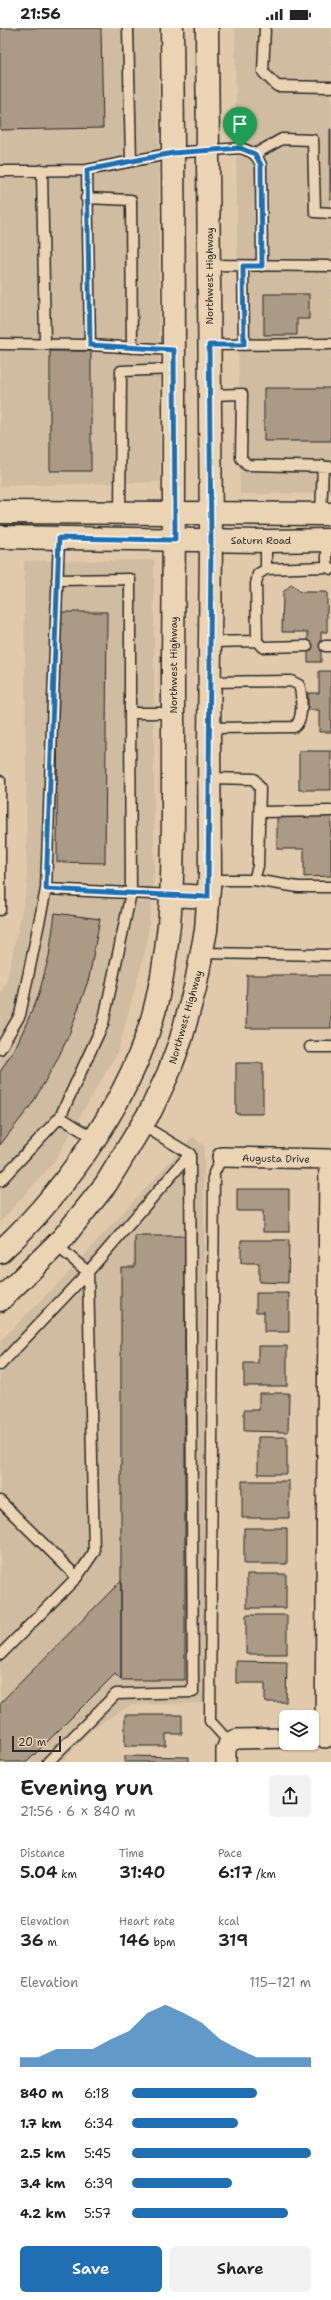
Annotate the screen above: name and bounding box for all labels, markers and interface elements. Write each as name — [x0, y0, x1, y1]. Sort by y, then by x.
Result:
text: 21:56 — [20, 4, 61, 24]
pin — [223, 107, 257, 148]
icon: arrive — [229, 113, 251, 135]
street label: Northwest Highway — [203, 227, 216, 325]
street label: Saturn Road — [231, 534, 292, 547]
street label: Northwest Highway — [167, 616, 180, 714]
street label: Northwest Highway — [166, 968, 205, 1066]
street label: Augusta Drive — [242, 1151, 310, 1166]
map controls — [279, 1710, 319, 1750]
button: layers — [279, 1710, 319, 1750]
scale bar — [12, 1734, 61, 1753]
text: 20 m — [18, 1735, 46, 1750]
text: Evening run — [20, 1773, 153, 1802]
button: share — [269, 1775, 311, 1817]
text: 21:56 · 6 × 840 m — [20, 1803, 135, 1820]
text: Distance — [20, 1846, 65, 1861]
text: Time — [119, 1846, 144, 1861]
text: Pace — [218, 1846, 242, 1861]
text: 5.04 — [20, 1861, 58, 1883]
text: 31:40 — [119, 1861, 165, 1883]
text: 6:17 — [218, 1861, 253, 1883]
text: km — [58, 1867, 77, 1882]
text: /km — [253, 1867, 276, 1882]
text: Elevation — [20, 1914, 69, 1929]
text: Heart rate — [119, 1914, 175, 1929]
text: kcal — [218, 1914, 239, 1929]
text: 36 — [20, 1929, 44, 1951]
text: 146 — [119, 1929, 150, 1951]
text: 319 — [218, 1929, 248, 1951]
text: m — [44, 1935, 57, 1950]
text: bpm — [150, 1935, 176, 1950]
text: Elevation — [20, 1974, 78, 1991]
text: 115–121 m — [249, 1974, 311, 1991]
text: 840 m — [20, 2085, 63, 2102]
text: 6:18 — [84, 2085, 110, 2102]
text: 1.7 km — [20, 2115, 61, 2132]
text: 6:34 — [84, 2115, 113, 2132]
text: 2.5 km — [20, 2145, 66, 2162]
text: 5:45 — [84, 2145, 111, 2162]
text: 3.4 km — [20, 2175, 65, 2192]
text: 6:39 — [84, 2175, 113, 2192]
text: 4.2 km — [20, 2205, 66, 2222]
text: 5:57 — [84, 2205, 111, 2222]
button: Save — [20, 2246, 162, 2292]
button: Share — [170, 2246, 311, 2292]

